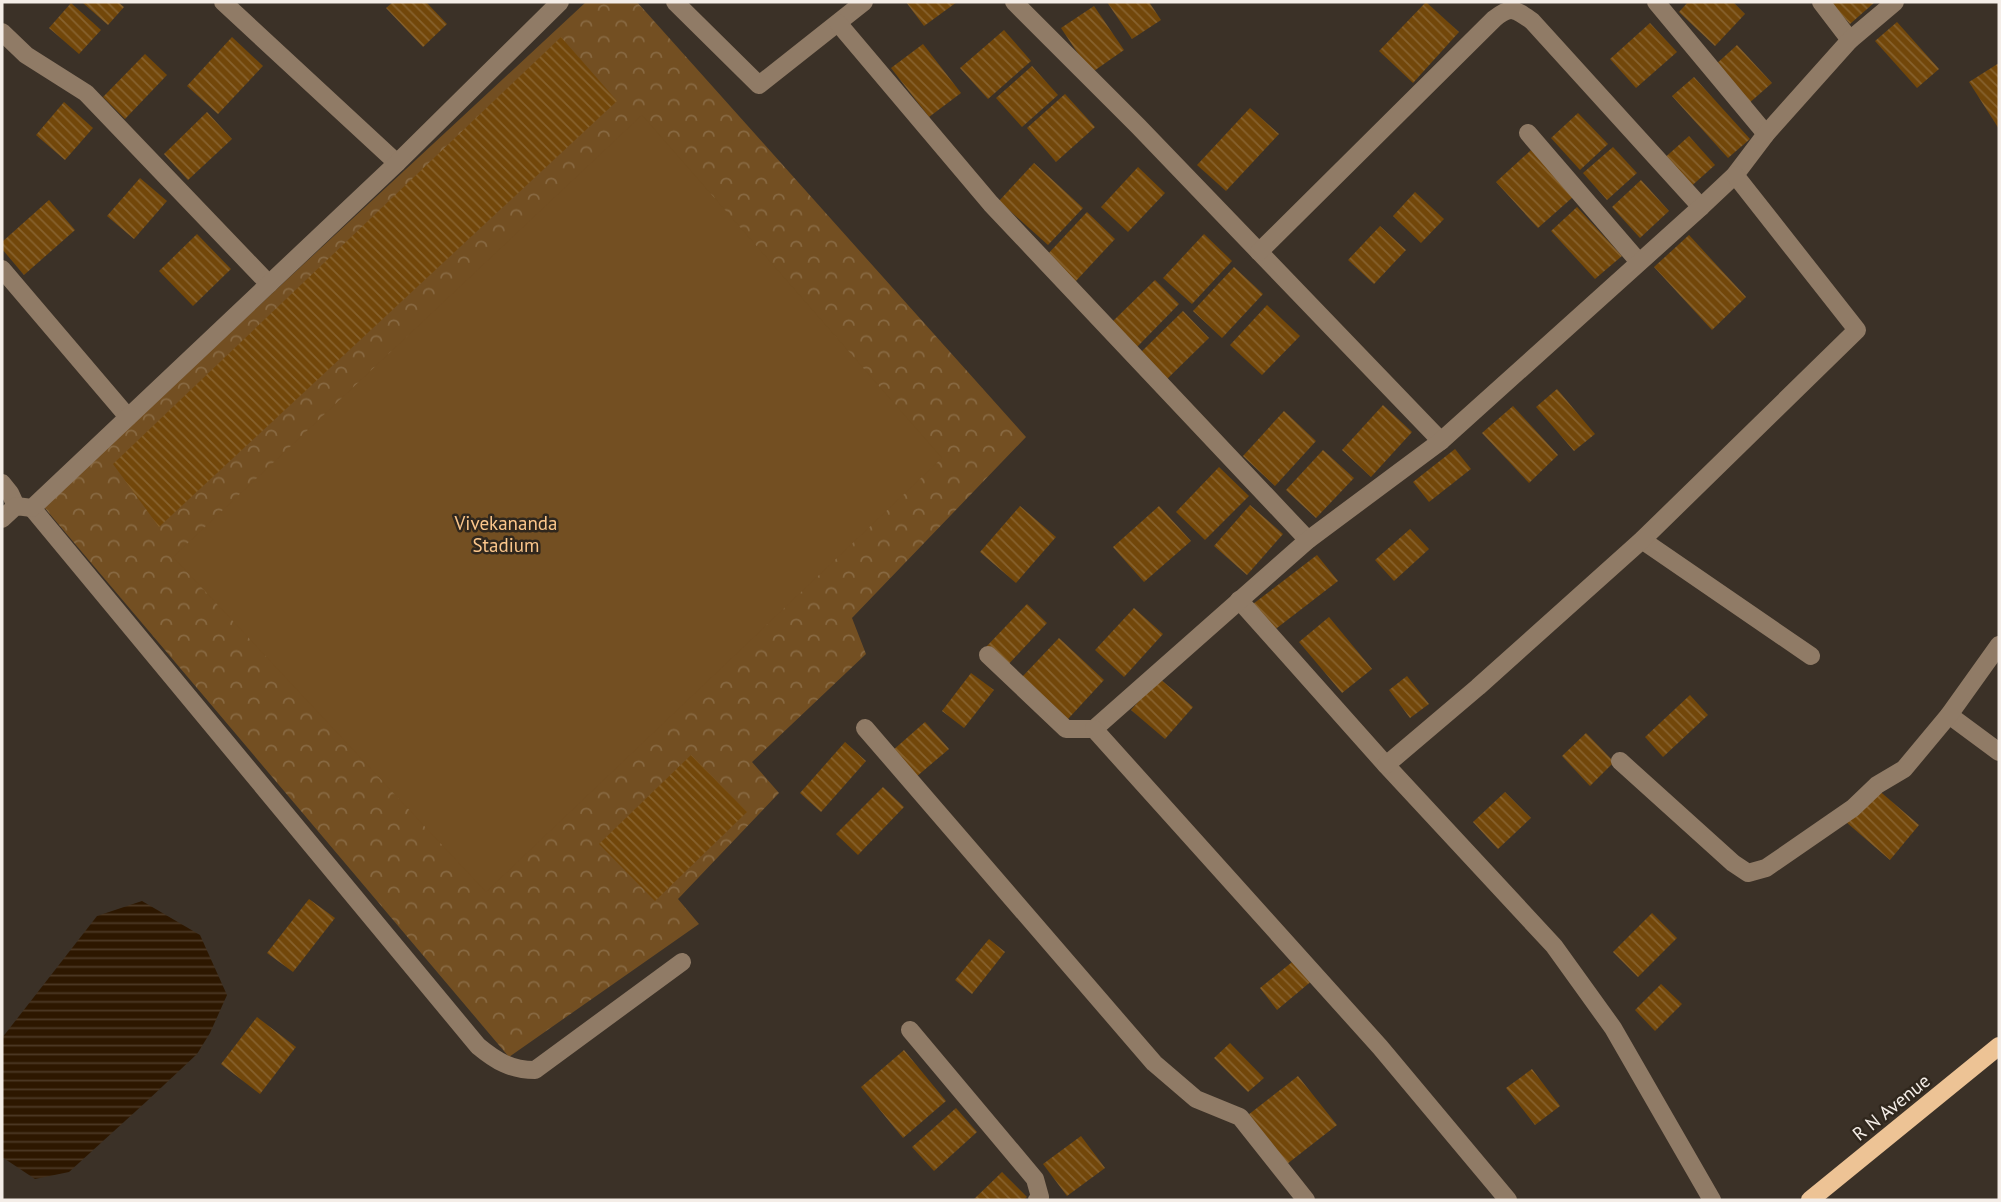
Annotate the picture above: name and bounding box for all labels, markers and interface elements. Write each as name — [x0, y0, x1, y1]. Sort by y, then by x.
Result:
park label: Vivekananda Stadium — [454, 511, 557, 557]
street label: R N Avenue — [1847, 1068, 1935, 1146]

